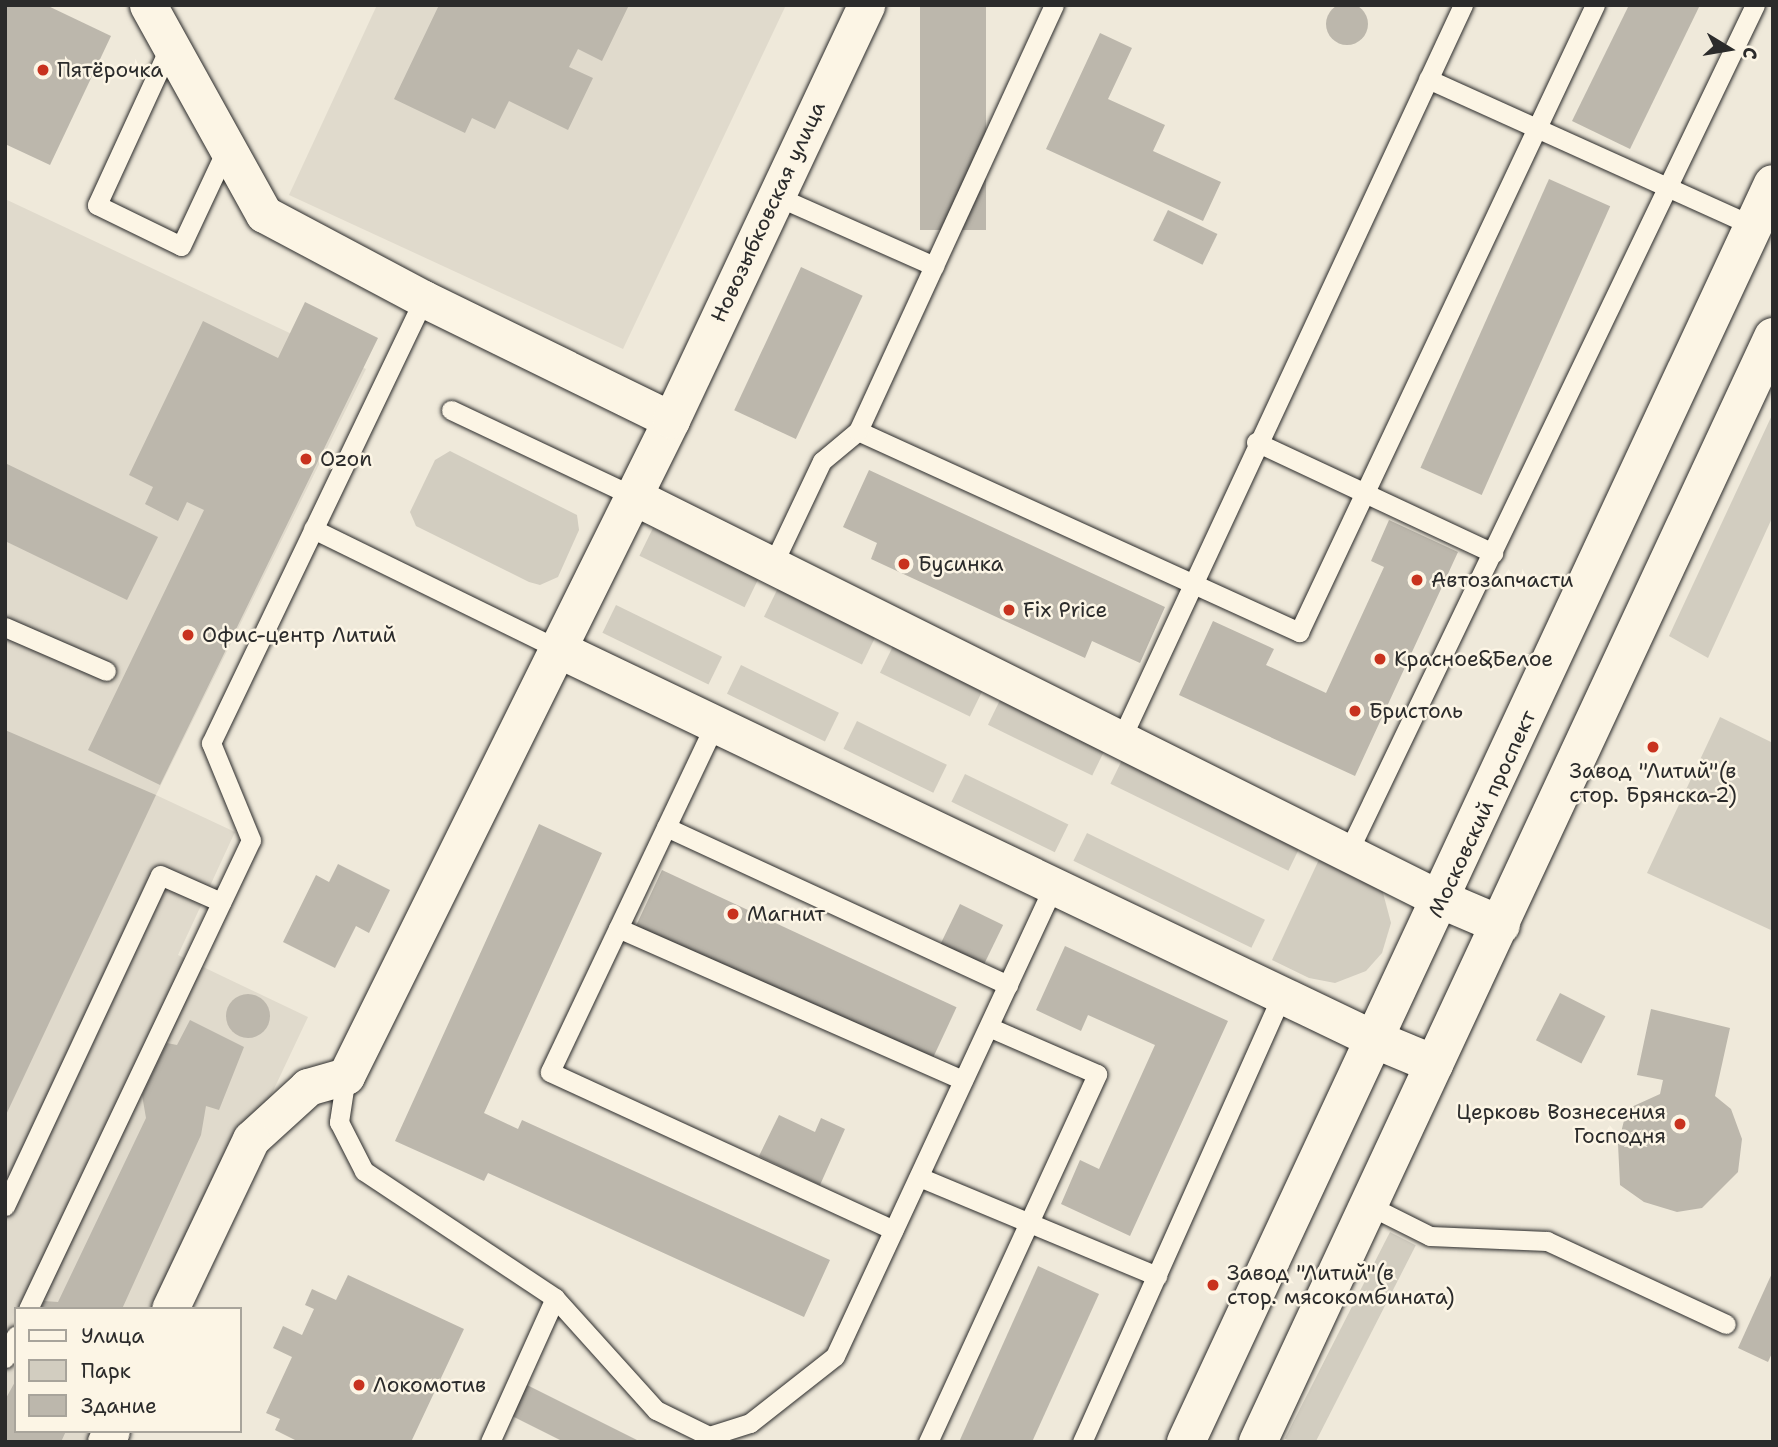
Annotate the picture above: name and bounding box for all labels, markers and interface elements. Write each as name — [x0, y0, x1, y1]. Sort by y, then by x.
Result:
north arrow — [1694, 14, 1764, 84]
text: С — [1737, 45, 1763, 61]
place label: Пятёрочка — [57, 57, 163, 83]
marker: Пятёрочка — [35, 62, 51, 78]
street label: Новозыбковская улица — [706, 97, 830, 327]
place label: Ozon — [320, 446, 372, 472]
marker: Ozon — [298, 451, 314, 467]
place label: Бусинка — [918, 551, 1004, 577]
marker: Бусинка — [896, 556, 912, 572]
place label: Автозапчасти — [1431, 567, 1574, 593]
marker: Автозапчасти — [1409, 572, 1425, 588]
place label: Fix Price — [1023, 597, 1107, 623]
marker: Fix Price — [1001, 602, 1017, 618]
place label: Офис-центр Литий — [202, 622, 396, 648]
marker: Офис-центр Литий — [180, 627, 196, 643]
place label: Красное&Белое — [1394, 646, 1553, 672]
marker: Красное&Белое — [1372, 651, 1388, 667]
place label: Бристоль — [1369, 698, 1463, 724]
marker: Бристоль — [1347, 703, 1363, 719]
street label: Московский проспект — [1423, 706, 1541, 922]
marker: Завод "Литий"(в стор. Брянска-2) — [1645, 739, 1661, 755]
place label: Завод "Литий"(в стор. Брянска-2) — [1569, 758, 1737, 808]
place label: Магнит — [747, 901, 825, 927]
marker: Магнит — [725, 906, 741, 922]
place label: Церковь Вознесения Господня — [1456, 1099, 1666, 1149]
marker: Церковь Вознесения Господня — [1672, 1116, 1688, 1132]
place label: Завод "Литий"(в стор. мясокомбината) — [1227, 1260, 1455, 1310]
marker: Завод "Литий"(в стор. мясокомбината) — [1205, 1277, 1221, 1293]
legend — [14, 1307, 242, 1433]
text: Улица — [81, 1322, 144, 1350]
text: Парк — [81, 1357, 131, 1385]
place label: Локомотив — [373, 1372, 486, 1398]
marker: Локомотив — [351, 1377, 367, 1393]
text: Здание — [81, 1392, 157, 1420]

